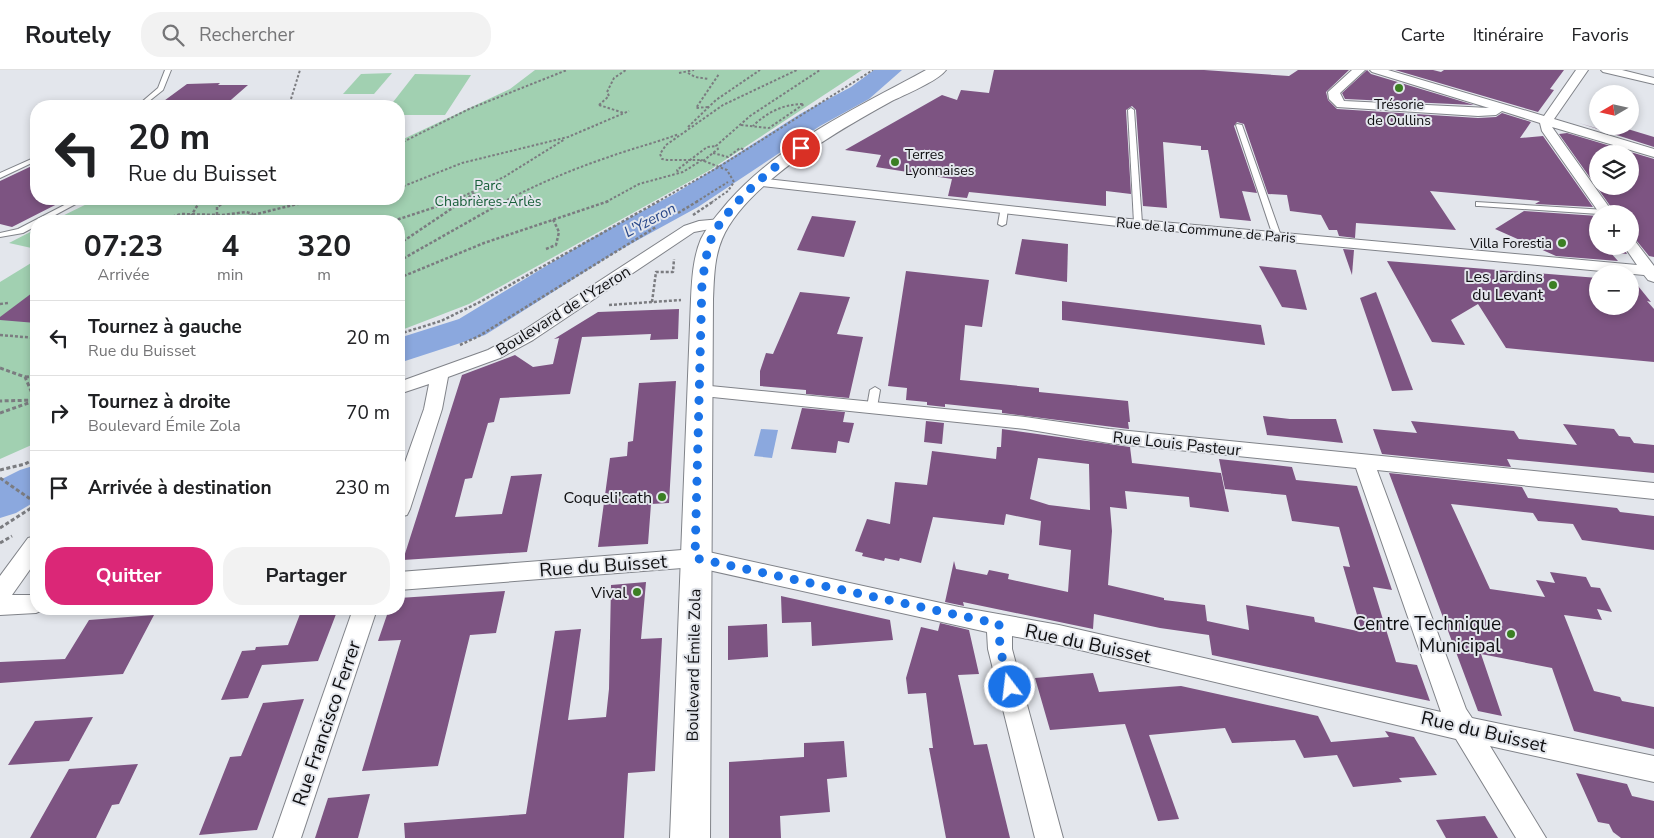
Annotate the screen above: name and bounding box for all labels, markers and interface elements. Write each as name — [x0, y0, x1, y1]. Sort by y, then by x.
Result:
search box — [141, 12, 491, 57]
text: Routely — [25, 19, 111, 51]
icon: search — [159, 21, 187, 49]
text: Rechercher — [199, 22, 294, 48]
text: Carte — [1401, 23, 1445, 47]
text: Itinéraire — [1473, 23, 1544, 47]
text: Favoris — [1572, 23, 1629, 47]
marker: Trésorie de Oullins — [1393, 82, 1405, 94]
north arrow — [1589, 85, 1639, 135]
map controls — [1589, 85, 1639, 315]
place label: Trésorie de Oullins — [1367, 95, 1431, 130]
text: 20 m — [128, 114, 210, 161]
icon: left — [45, 120, 110, 185]
pin — [780, 127, 822, 169]
icon: arrive — [787, 134, 815, 162]
place label: Terres Lyonnaises — [905, 145, 975, 180]
button: layers — [1589, 145, 1639, 195]
marker: Terres Lyonnaises — [889, 156, 901, 168]
text: Rue du Buisset — [128, 159, 276, 189]
park label: Parc Chabrières-Arlès — [435, 176, 542, 211]
water label: L'Yzeron — [621, 198, 679, 242]
button: + — [1589, 205, 1639, 255]
street label: Rue de la Commune de Paris — [1115, 213, 1297, 248]
text: 07:23 — [84, 226, 163, 267]
text: 4 — [221, 226, 239, 267]
text: 320 — [297, 226, 351, 267]
place label: Villa Forestia — [1469, 234, 1552, 253]
marker: Villa Forestia — [1556, 237, 1568, 249]
street label: Boulevard de l'Yzeron — [492, 261, 635, 361]
text: Arrivée — [97, 264, 149, 286]
text: min — [217, 264, 243, 286]
text: m — [317, 264, 331, 286]
button: − — [1589, 265, 1639, 315]
place label: Les Jardins du Levant — [1465, 266, 1543, 306]
marker: Les Jardins du Levant — [1547, 279, 1559, 291]
text: Tournez à gauche — [88, 314, 242, 340]
icon: left — [45, 324, 73, 352]
text: 20 m — [346, 325, 390, 351]
text: Rue du Buisset — [88, 340, 196, 362]
text: Tournez à droite — [88, 389, 231, 415]
icon: right — [45, 399, 73, 427]
text: 70 m — [346, 400, 390, 426]
text: Boulevard Émile Zola — [88, 415, 241, 437]
street label: Rue Louis Pasteur — [1112, 426, 1242, 462]
icon: arrive — [45, 474, 73, 502]
text: Arrivée à destination — [88, 475, 272, 501]
text: 230 m — [335, 475, 390, 501]
place label: Coqueli'cath — [564, 487, 652, 509]
marker: Coqueli'cath — [656, 491, 668, 503]
button: Quitter — [45, 547, 213, 605]
button: Partager — [223, 547, 390, 605]
street label: Rue du Buisset — [538, 549, 668, 583]
place label: Vival — [590, 582, 627, 604]
marker: Vival — [631, 586, 643, 598]
street label: Boulevard Émile Zola — [682, 588, 706, 742]
place label: Centre Technique Municipal — [1353, 611, 1501, 659]
street label: Rue du Buisset — [1023, 618, 1153, 670]
marker: Centre Technique Municipal — [1505, 628, 1517, 640]
street label: Rue Francisco Ferrer — [286, 637, 367, 809]
position arrow — [983, 660, 1035, 712]
street label: Rue du Buisset — [1419, 705, 1549, 759]

